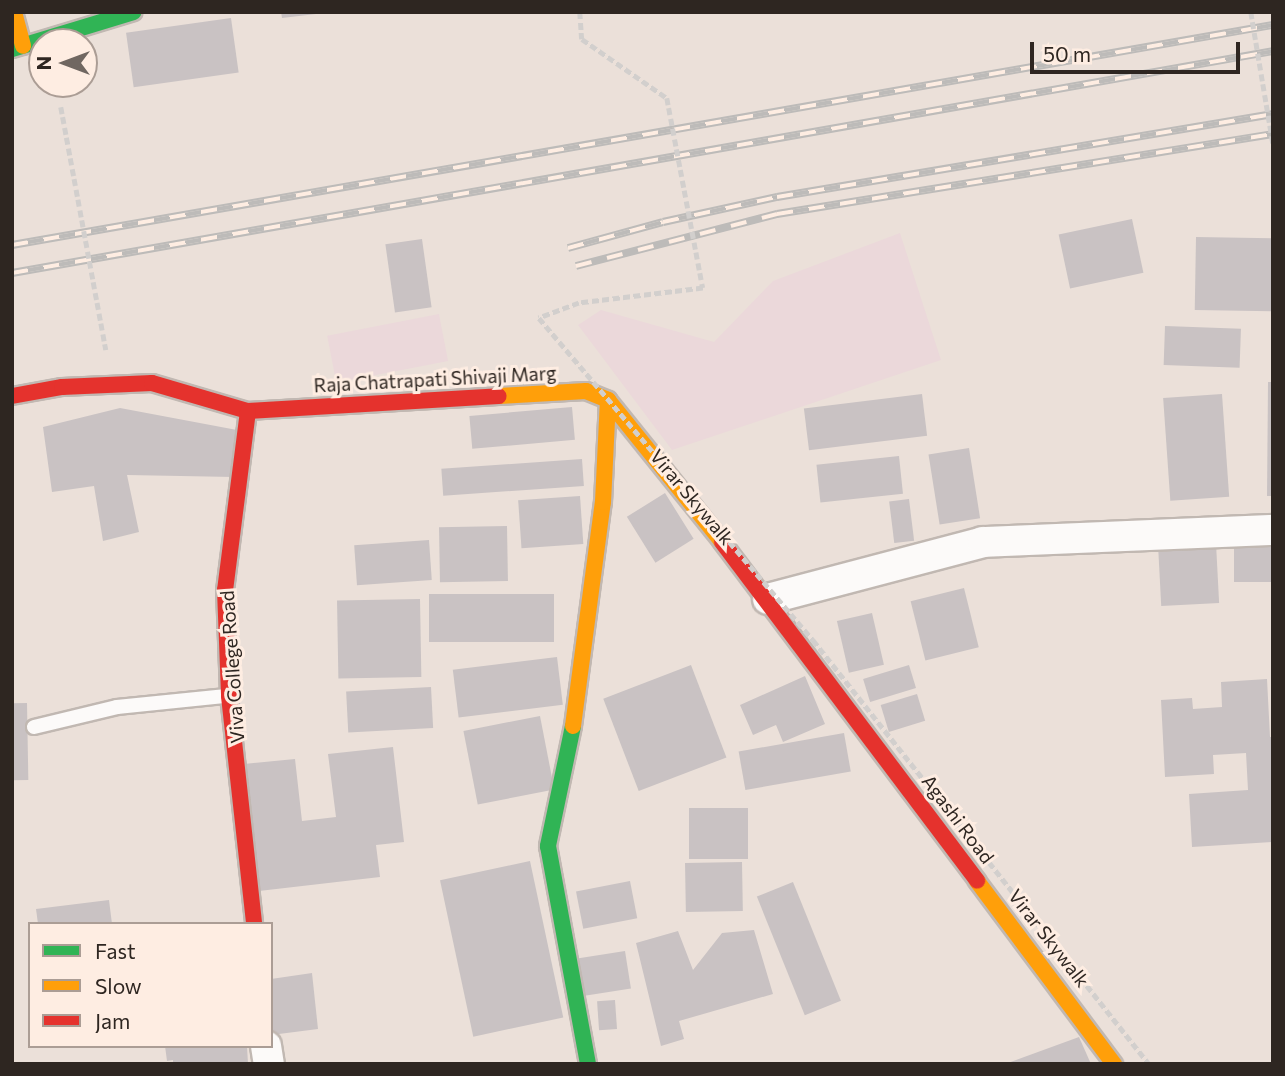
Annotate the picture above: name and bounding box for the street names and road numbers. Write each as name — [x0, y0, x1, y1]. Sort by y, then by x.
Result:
street label: Raja Chatrapati Shivaji Marg — [313, 361, 557, 397]
street label: Virar Skywalk — [645, 445, 739, 549]
street label: Viva College Road — [215, 590, 249, 744]
street label: Agashi Road — [917, 770, 999, 868]
street label: Virar Skywalk — [1004, 885, 1094, 991]

